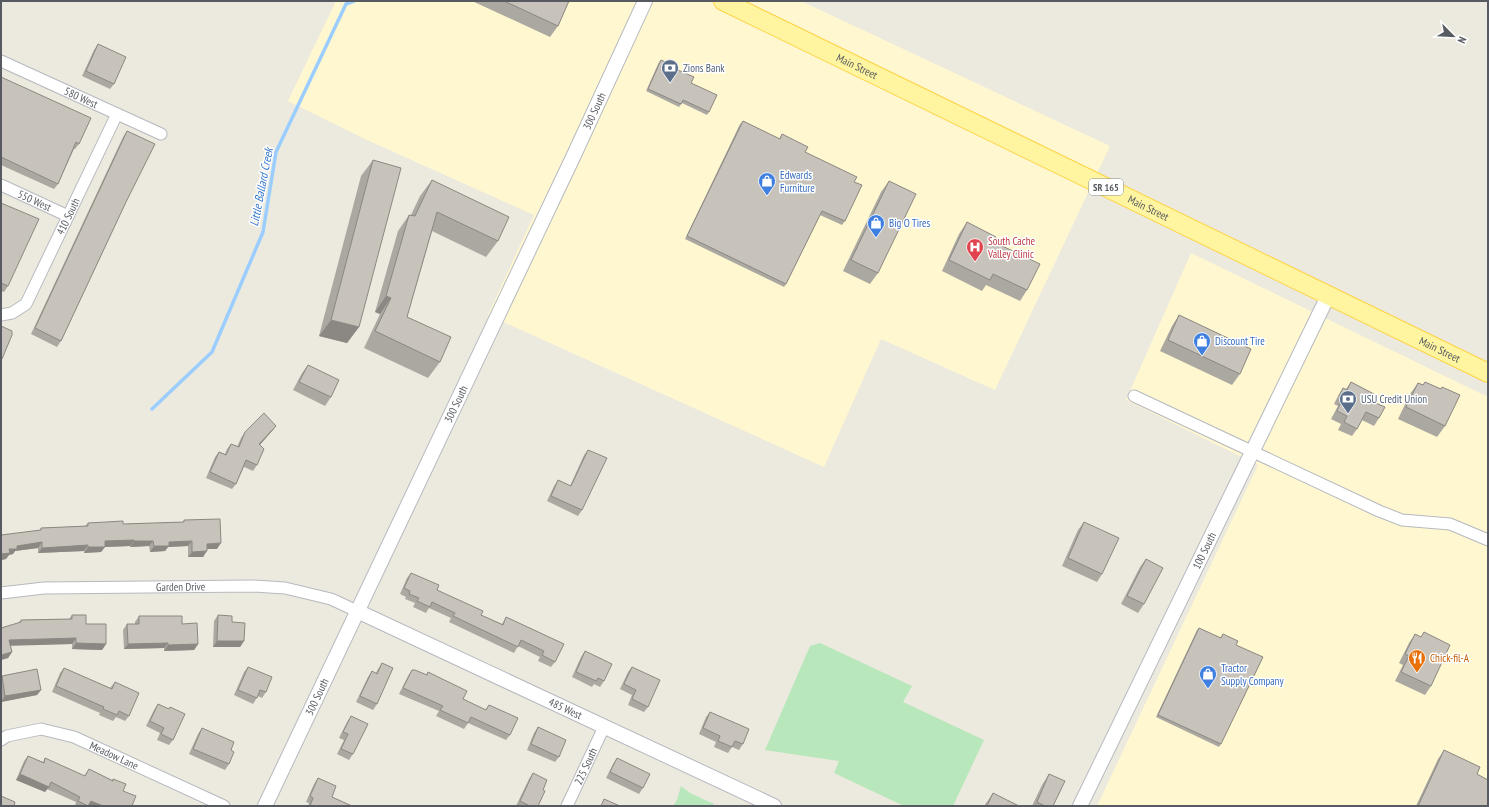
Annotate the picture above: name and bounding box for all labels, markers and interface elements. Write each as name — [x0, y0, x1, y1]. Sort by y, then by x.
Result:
north arrow — [1433, 16, 1473, 56]
text: N — [1455, 35, 1470, 46]
street label: Main Street — [834, 50, 880, 82]
bank icon: Zions Bank — [660, 58, 680, 83]
place label: Zions Bank — [683, 61, 725, 75]
street label: 580 West — [62, 84, 100, 111]
street label: 300 South — [580, 90, 609, 132]
water label: Little Ballard Creek — [246, 145, 276, 227]
place label: Edwards Furniture — [780, 168, 815, 195]
shop icon: Edwards Furniture — [757, 171, 777, 196]
road number: SR 165 — [1089, 179, 1123, 195]
street label: 550 West — [16, 187, 54, 214]
street label: Main Street — [1126, 192, 1171, 224]
street label: 410 South — [53, 195, 83, 237]
shop icon: Big O Tires — [866, 213, 886, 238]
place label: Big O Tires — [889, 216, 931, 230]
place label: South Cache Valley Clinic — [987, 234, 1035, 261]
hospital icon: South Cache Valley Clinic — [965, 237, 985, 262]
shop icon: Discount Tire — [1192, 331, 1212, 356]
place label: Discount Tire — [1215, 334, 1265, 348]
street label: Main Street — [1417, 334, 1463, 365]
street label: 300 South — [441, 383, 471, 425]
bank icon: USU Credit Union — [1338, 389, 1358, 414]
place label: USU Credit Union — [1361, 392, 1427, 406]
street label: 100 South — [1189, 530, 1219, 571]
street label: Garden Drive — [156, 579, 206, 594]
restaurant icon: Chick-fil-A — [1407, 648, 1427, 673]
place label: Chick-fil-A — [1430, 651, 1470, 665]
place label: Tractor Supply Company — [1221, 661, 1284, 688]
shop icon: Tractor Supply Company — [1198, 664, 1218, 689]
street label: 300 South — [302, 676, 332, 717]
street label: 485 West — [546, 695, 584, 722]
street label: Meadow Lane — [87, 738, 141, 773]
street label: 225 South — [571, 745, 600, 787]

